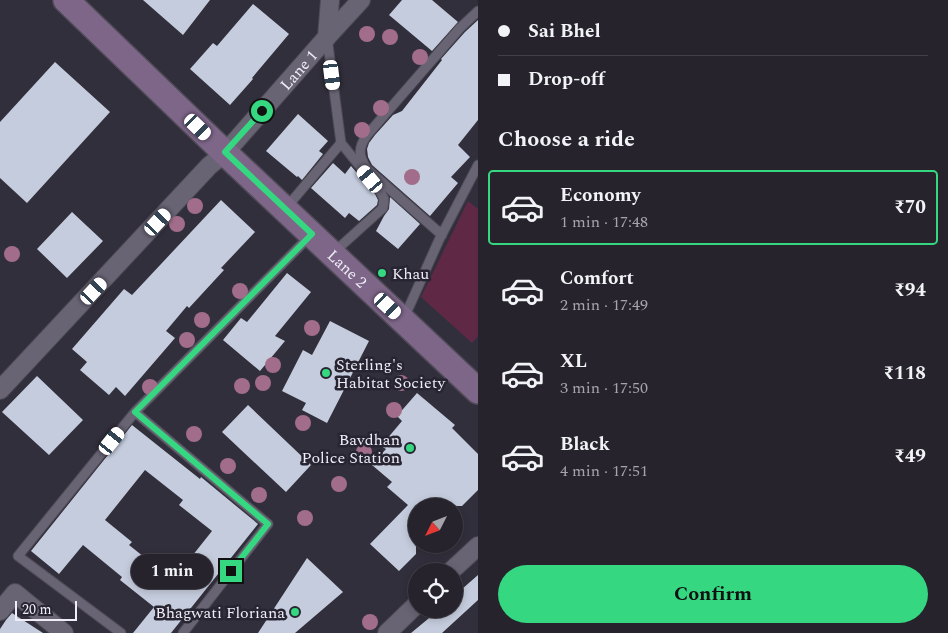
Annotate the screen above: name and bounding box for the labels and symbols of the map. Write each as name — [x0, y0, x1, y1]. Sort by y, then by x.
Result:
street label: Lane 1 — [275, 45, 324, 96]
car — [322, 59, 341, 91]
route start — [251, 100, 273, 122]
car — [181, 111, 214, 143]
car — [354, 163, 385, 195]
car — [142, 206, 173, 238]
street label: Lane 2 — [322, 244, 372, 294]
place label: Khau — [392, 262, 429, 286]
marker: Khau — [376, 267, 388, 279]
car — [78, 275, 109, 307]
car — [371, 290, 404, 322]
place label: Sterling's Habitat Society — [336, 353, 446, 395]
marker: Sterling's Habitat Society — [320, 367, 332, 379]
car — [96, 425, 127, 457]
place label: Bavdhan Police Station — [302, 428, 400, 470]
marker: Bavdhan Police Station — [404, 442, 416, 454]
north arrow — [408, 498, 462, 552]
callout: 1 min — [131, 554, 214, 588]
route end — [220, 560, 242, 582]
scale bar — [15, 598, 78, 621]
place label: Bhagwati Floriana — [155, 601, 285, 625]
marker: Bhagwati Floriana — [289, 606, 301, 618]

